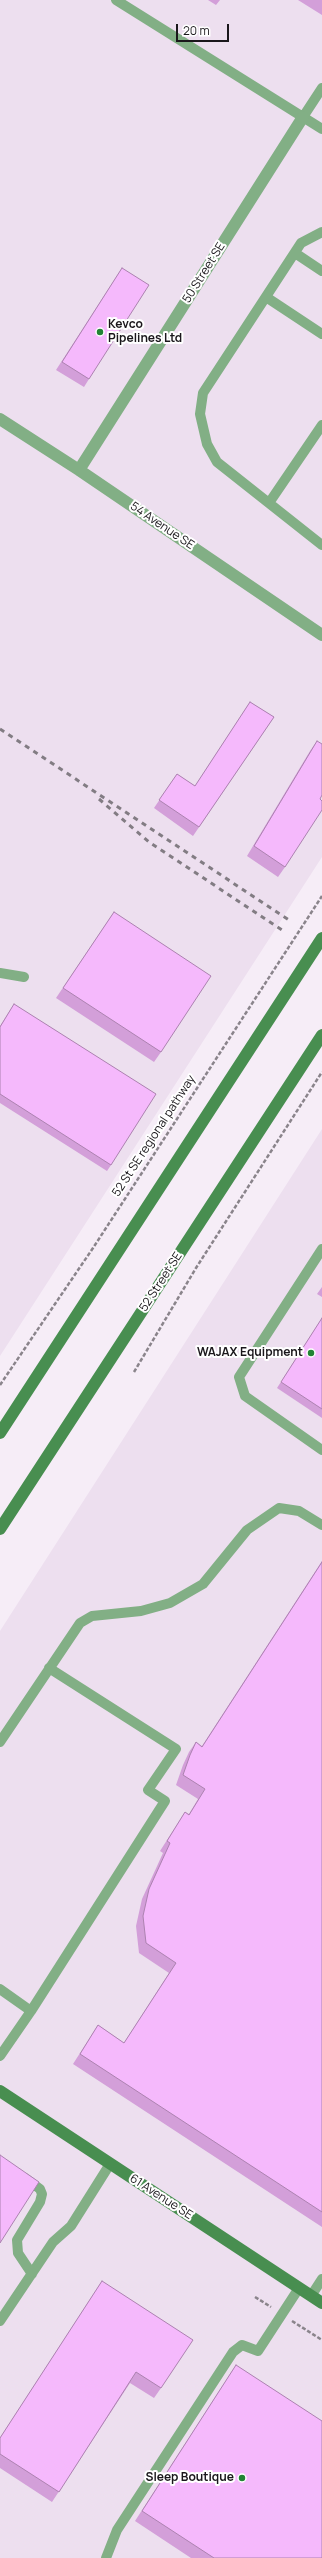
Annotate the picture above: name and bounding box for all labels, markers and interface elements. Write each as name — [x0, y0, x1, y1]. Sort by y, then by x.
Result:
scale bar — [178, 16, 231, 42]
text: 20 m — [183, 22, 210, 39]
street label: 50 Street SE — [180, 240, 228, 306]
place label: Kevco Pipelines Ltd — [108, 318, 182, 346]
marker: Kevco Pipelines Ltd — [95, 327, 105, 337]
street label: 54 Avenue SE — [127, 499, 197, 553]
street label: 52 St SE regional pathway — [109, 1073, 199, 1199]
street label: 52 Street SE — [137, 1250, 185, 1314]
place label: WAJAX Equipment — [197, 1346, 303, 1360]
marker: WAJAX Equipment — [306, 1348, 316, 1358]
street label: 61 Avenue SE — [127, 2171, 195, 2223]
place label: Sleep Boutique — [145, 2471, 234, 2485]
marker: Sleep Boutique — [237, 2473, 247, 2483]

